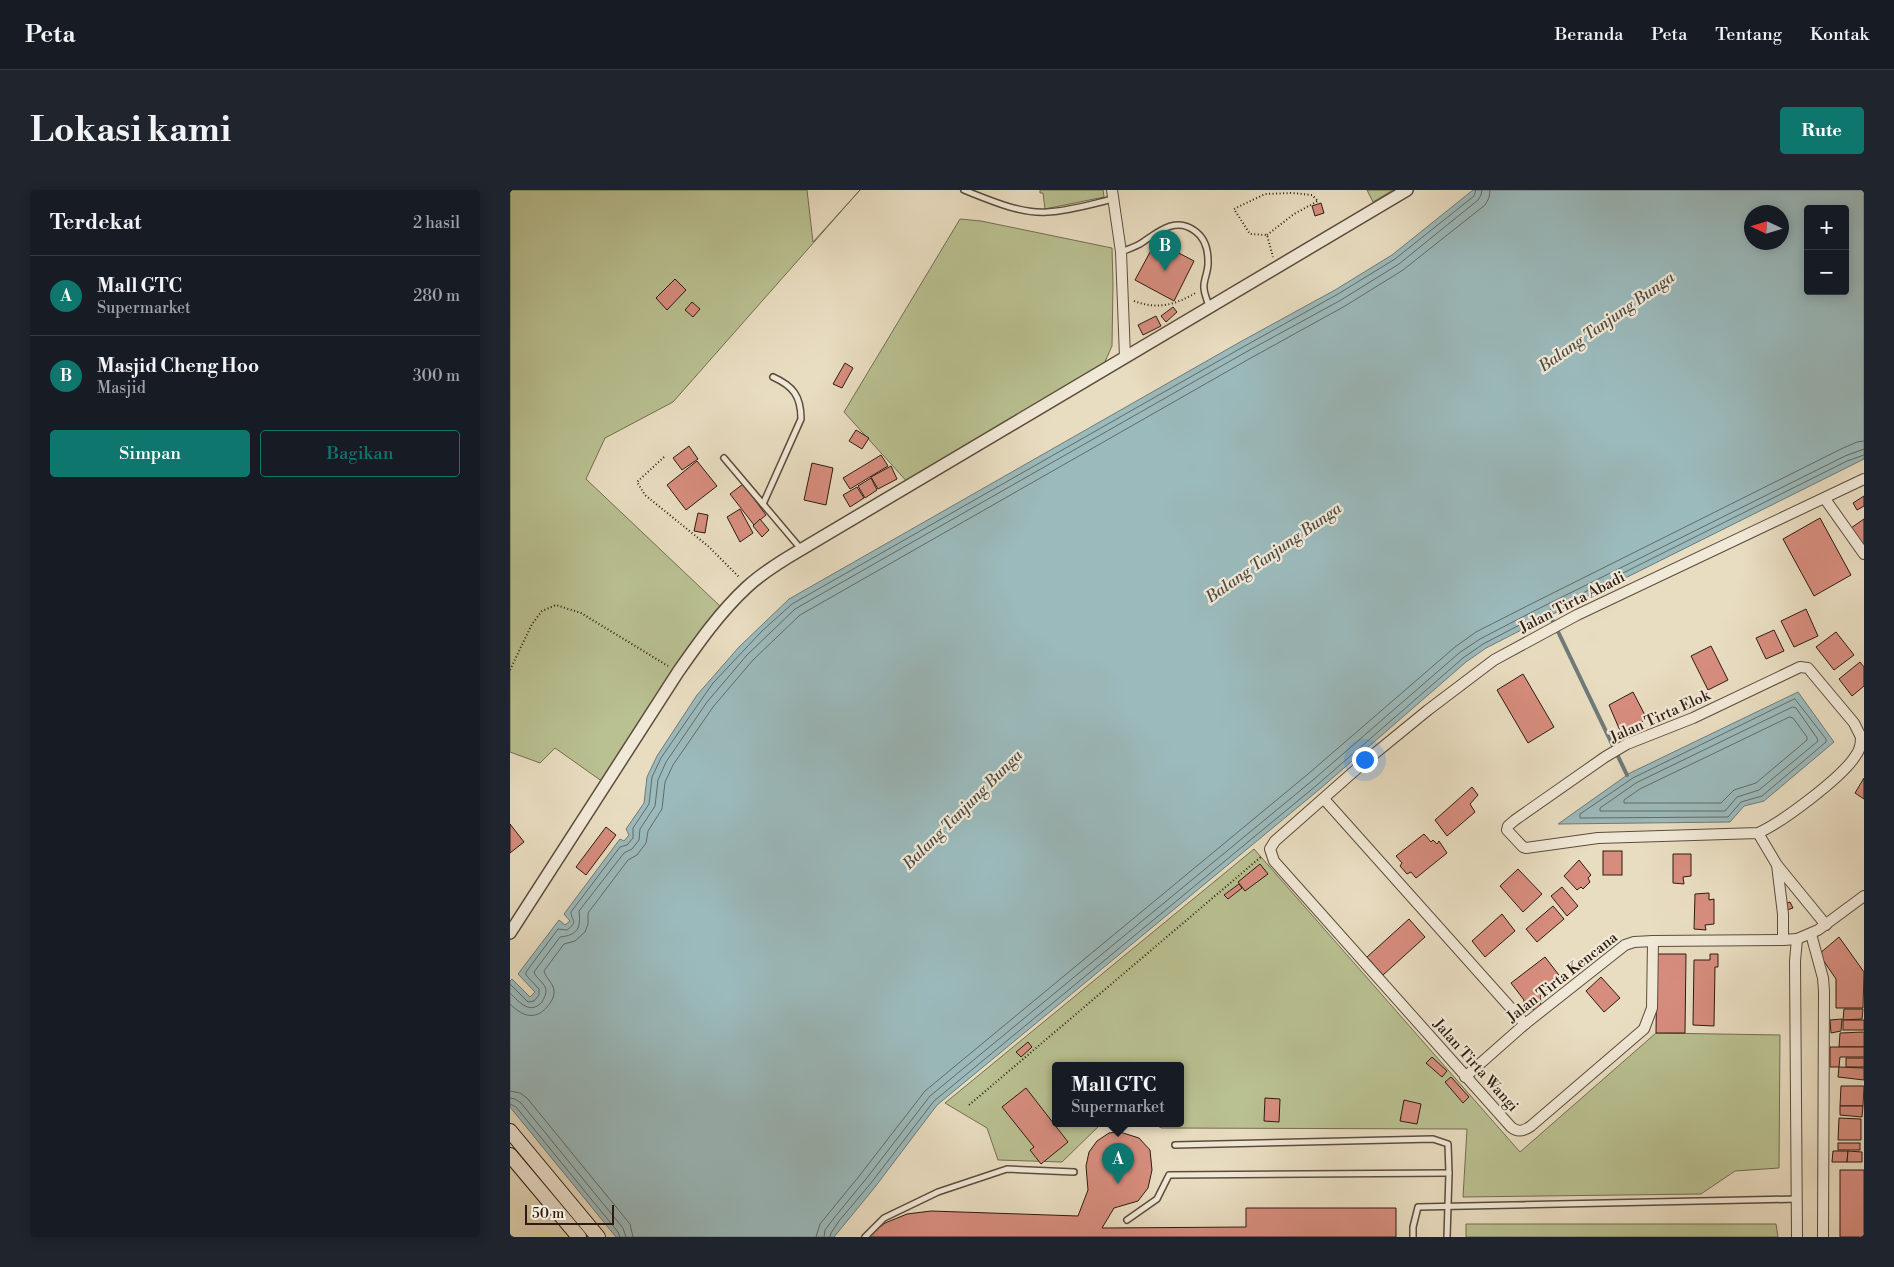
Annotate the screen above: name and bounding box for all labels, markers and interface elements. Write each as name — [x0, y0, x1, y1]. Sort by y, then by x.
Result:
text: Peta — [25, 20, 75, 50]
text: Beranda — [1555, 23, 1623, 46]
text: Peta — [1651, 23, 1687, 46]
text: Tentang — [1715, 23, 1782, 46]
text: Kontak — [1810, 23, 1869, 46]
button: Rute — [1780, 107, 1864, 154]
text: Lokasi kami — [30, 109, 231, 152]
north arrow — [1744, 205, 1789, 250]
map controls — [1804, 205, 1849, 295]
button: + — [1804, 205, 1849, 250]
text: Terdekat — [50, 210, 141, 236]
text: 2 hasil — [413, 213, 460, 233]
pin: B — [1149, 230, 1181, 271]
button: − — [1804, 250, 1849, 295]
water label: Balang Tanjung Bunga — [1534, 267, 1678, 377]
text: Mall GTC — [97, 274, 182, 298]
text: A — [60, 286, 72, 306]
text: 280 m — [413, 286, 460, 306]
text: Supermarket — [97, 298, 191, 318]
text: Masjid Cheng Hoo — [97, 354, 259, 378]
text: B — [60, 366, 72, 386]
text: 300 m — [413, 366, 460, 386]
text: Masjid — [97, 378, 146, 398]
button: Simpan — [50, 430, 250, 477]
button: Bagikan — [260, 430, 460, 477]
water label: Balang Tanjung Bunga — [1201, 498, 1345, 608]
street label: Jalan Tirta Abadi — [1515, 568, 1628, 638]
street label: Jalan Tirta Elok — [1606, 685, 1714, 747]
water label: Balang Tanjung Bunga — [898, 746, 1027, 874]
your location — [1352, 747, 1378, 773]
street label: Jalan Tirta Kencana — [1502, 928, 1622, 1027]
street label: Jalan Tirta Wangi — [1428, 1014, 1522, 1116]
popup — [1052, 1062, 1184, 1127]
text: Mall GTC — [1071, 1073, 1156, 1097]
text: Supermarket — [1071, 1097, 1165, 1117]
pin: A — [1102, 1143, 1134, 1184]
scale bar — [525, 1202, 614, 1225]
text: 50 m — [532, 1205, 564, 1223]

